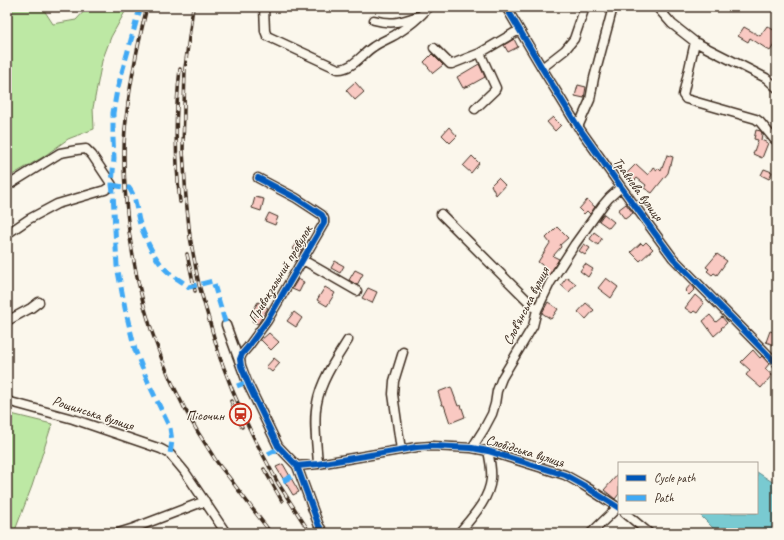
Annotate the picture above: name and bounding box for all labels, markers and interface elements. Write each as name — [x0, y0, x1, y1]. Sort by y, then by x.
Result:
street label: Травнева вулиця — [609, 154, 667, 225]
street label: Привокзальний провулок — [244, 221, 317, 326]
street label: Слов’янська вулиця — [499, 263, 554, 348]
street label: Рощинська вулиця — [50, 392, 137, 434]
station icon: Пісочин — [227, 402, 253, 428]
place label: Пісочин — [186, 407, 225, 424]
street label: Слобідська вулиця — [484, 431, 567, 471]
legend — [618, 462, 758, 514]
text: Cycle path — [654, 470, 696, 486]
text: Path — [654, 490, 674, 506]

